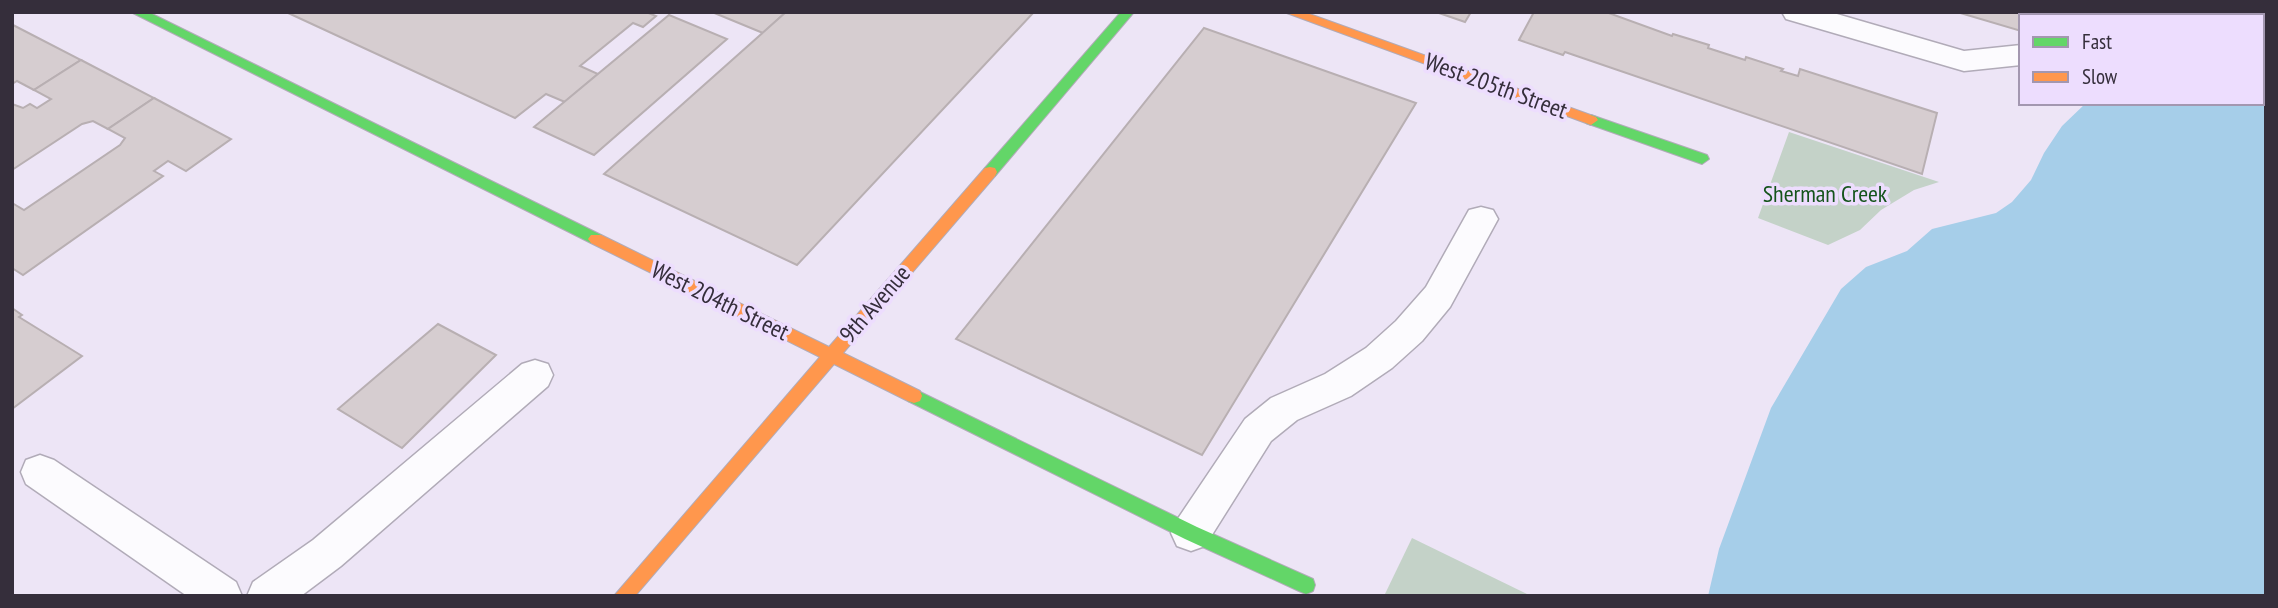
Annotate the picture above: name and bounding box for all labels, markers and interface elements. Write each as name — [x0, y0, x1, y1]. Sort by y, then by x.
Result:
legend — [2019, 14, 2264, 105]
text: Fast — [2082, 28, 2112, 55]
street label: West 205th Street — [1421, 45, 1572, 126]
text: Slow — [2082, 63, 2118, 90]
park label: Sherman Creek — [1763, 178, 1888, 209]
street label: West 204th Street — [646, 254, 794, 347]
street label: 9th Avenue — [832, 258, 917, 349]

